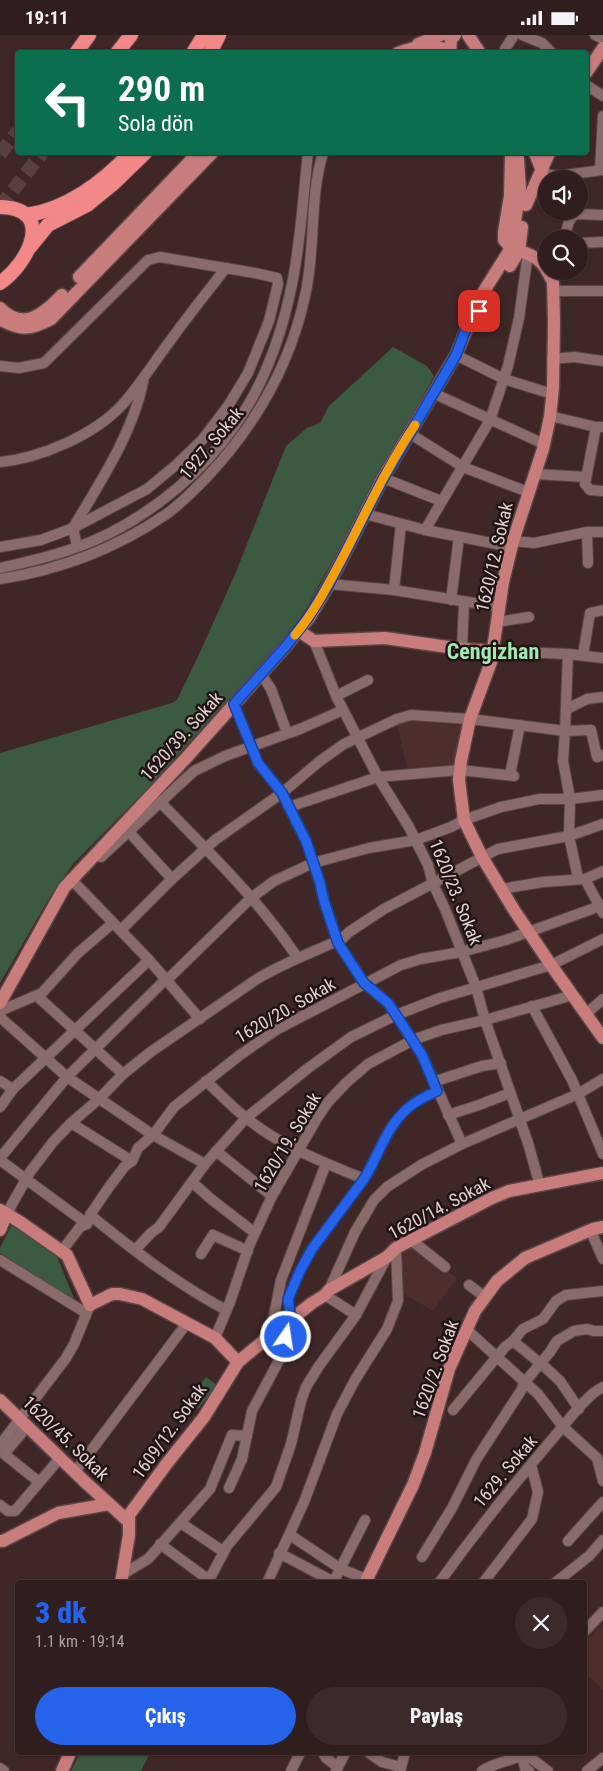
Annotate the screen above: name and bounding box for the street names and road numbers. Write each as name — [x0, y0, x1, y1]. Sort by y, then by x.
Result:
street label: 1927. Sokak — [175, 403, 247, 483]
street label: 1620/12. Sokak — [471, 500, 517, 614]
street label: 1620/39. Sokak — [136, 687, 226, 785]
street label: 1620/23. Sokak — [425, 836, 487, 948]
street label: 1620/20. Sokak — [231, 973, 339, 1047]
street label: 1620/19. Sokak — [249, 1089, 325, 1195]
street label: 1620/14. Sokak — [385, 1172, 493, 1244]
street label: 1620/2. Sokak — [407, 1317, 463, 1421]
street label: 1609/12. Sokak — [128, 1379, 210, 1483]
street label: 1620/45. Sokak — [18, 1392, 114, 1484]
street label: 1629. Sokak — [469, 1431, 541, 1511]

